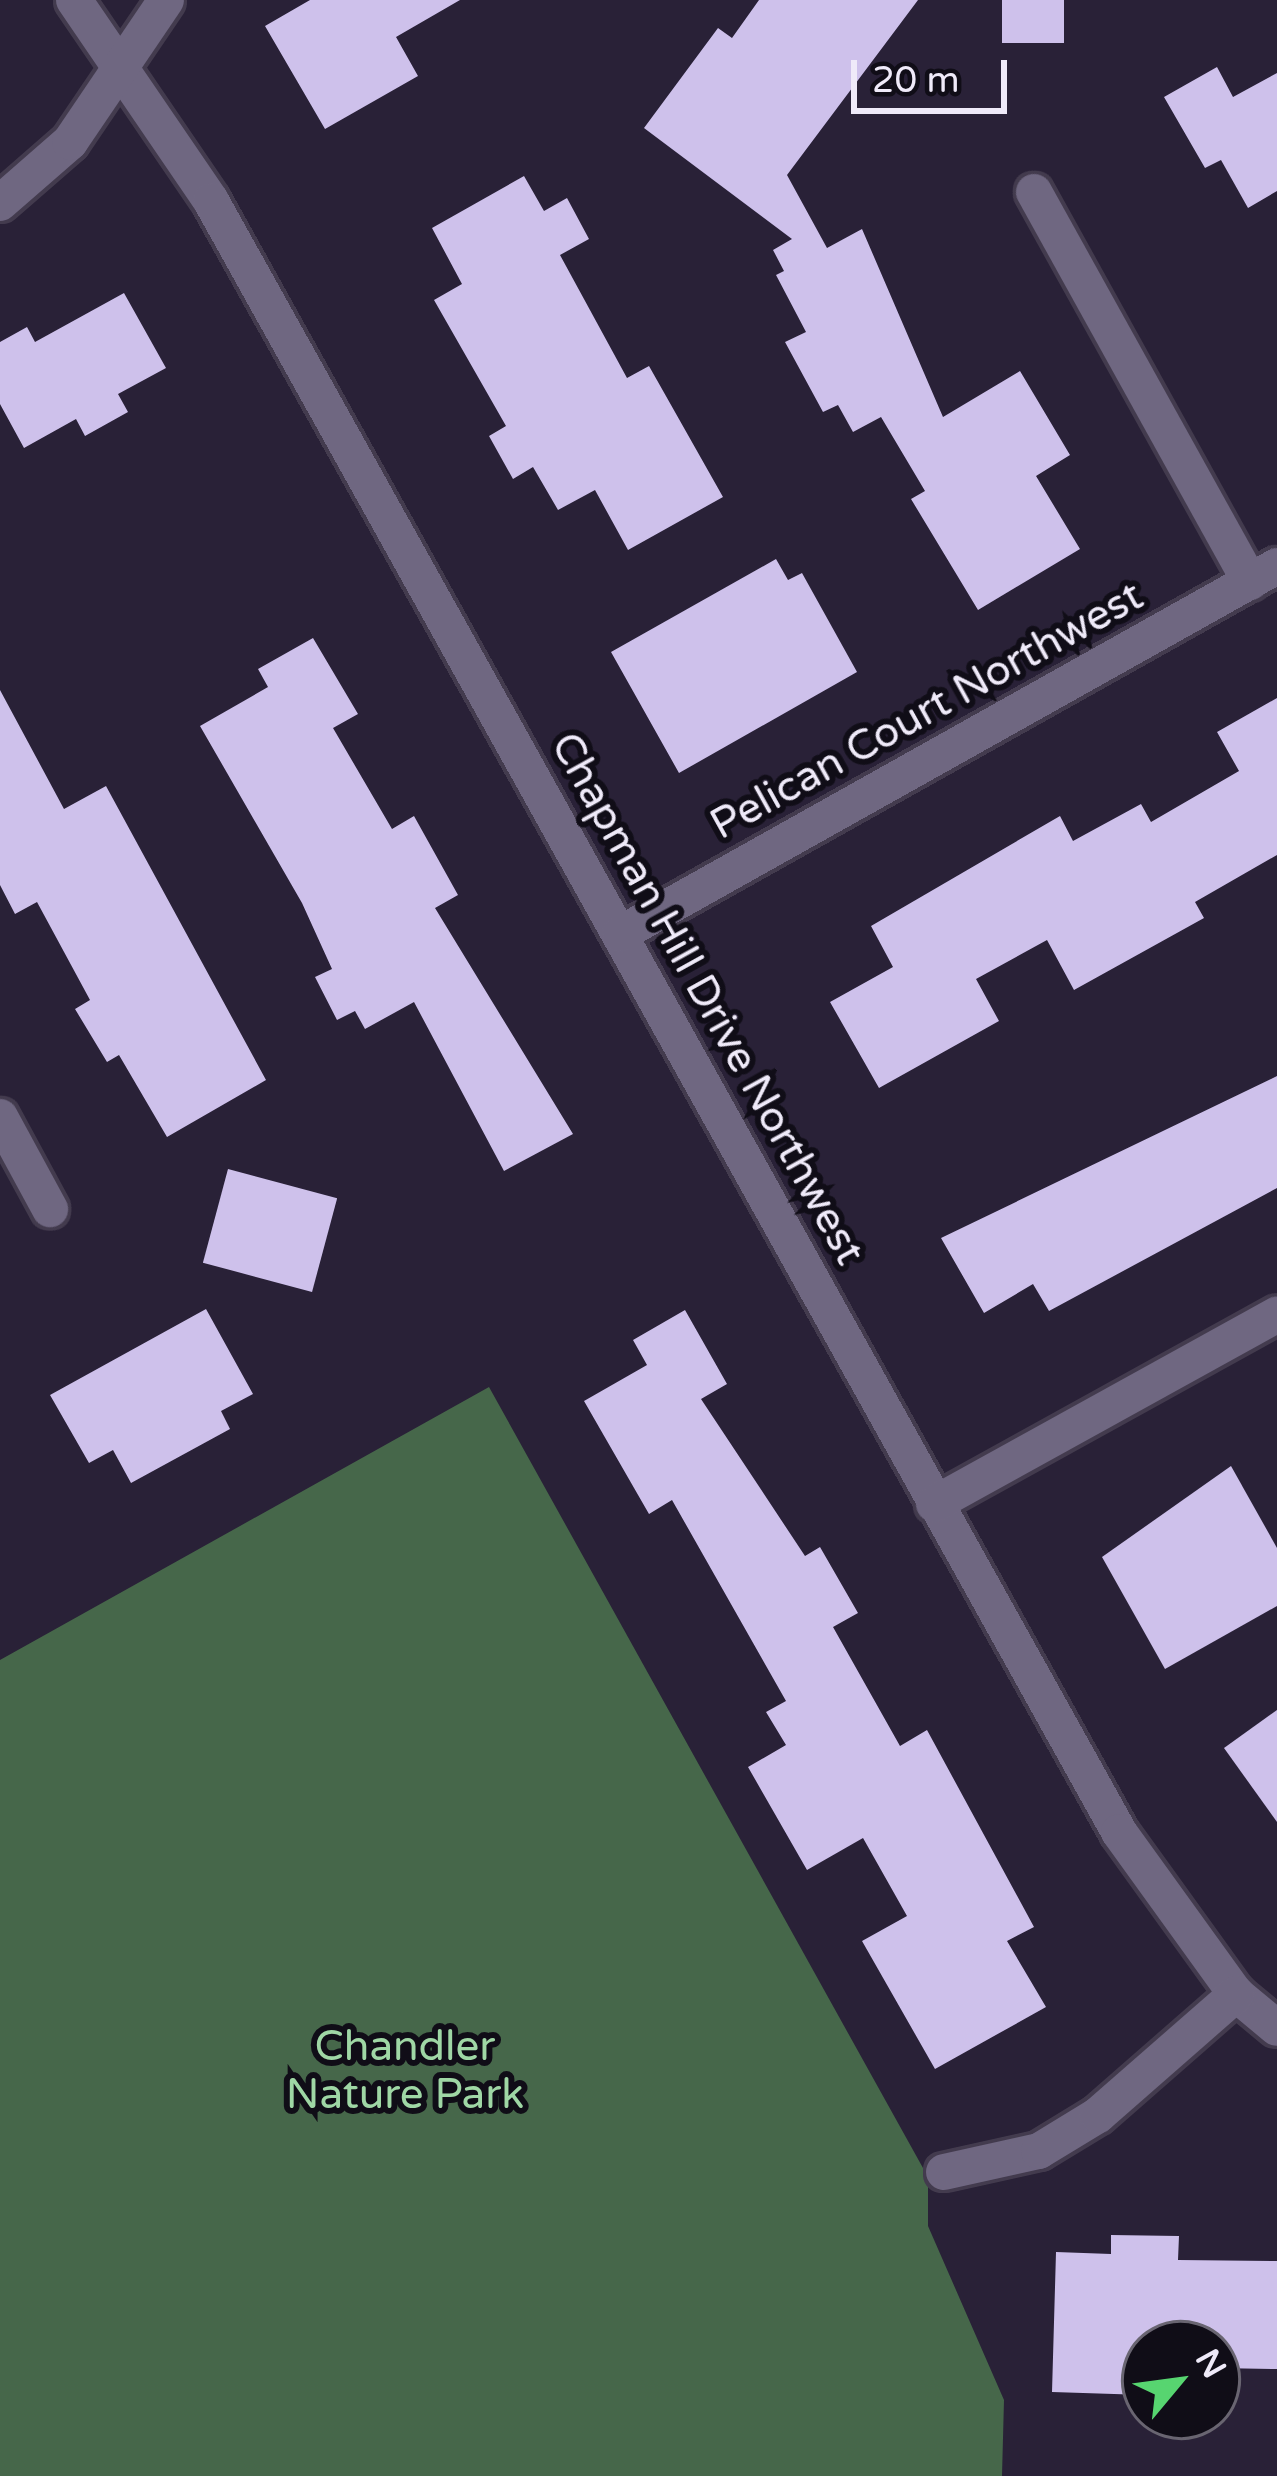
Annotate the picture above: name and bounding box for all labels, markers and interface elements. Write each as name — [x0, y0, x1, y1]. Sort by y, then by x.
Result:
scale bar — [857, 36, 1013, 110]
text: 20 m — [872, 59, 960, 102]
street label: Pelican Court Northwest — [702, 571, 1152, 851]
street label: Chapman Hill Drive Northwest — [539, 724, 875, 1274]
park label: Chandler Nature Park — [286, 2022, 524, 2120]
north arrow — [1121, 2320, 1241, 2440]
text: N — [1187, 2343, 1234, 2385]

